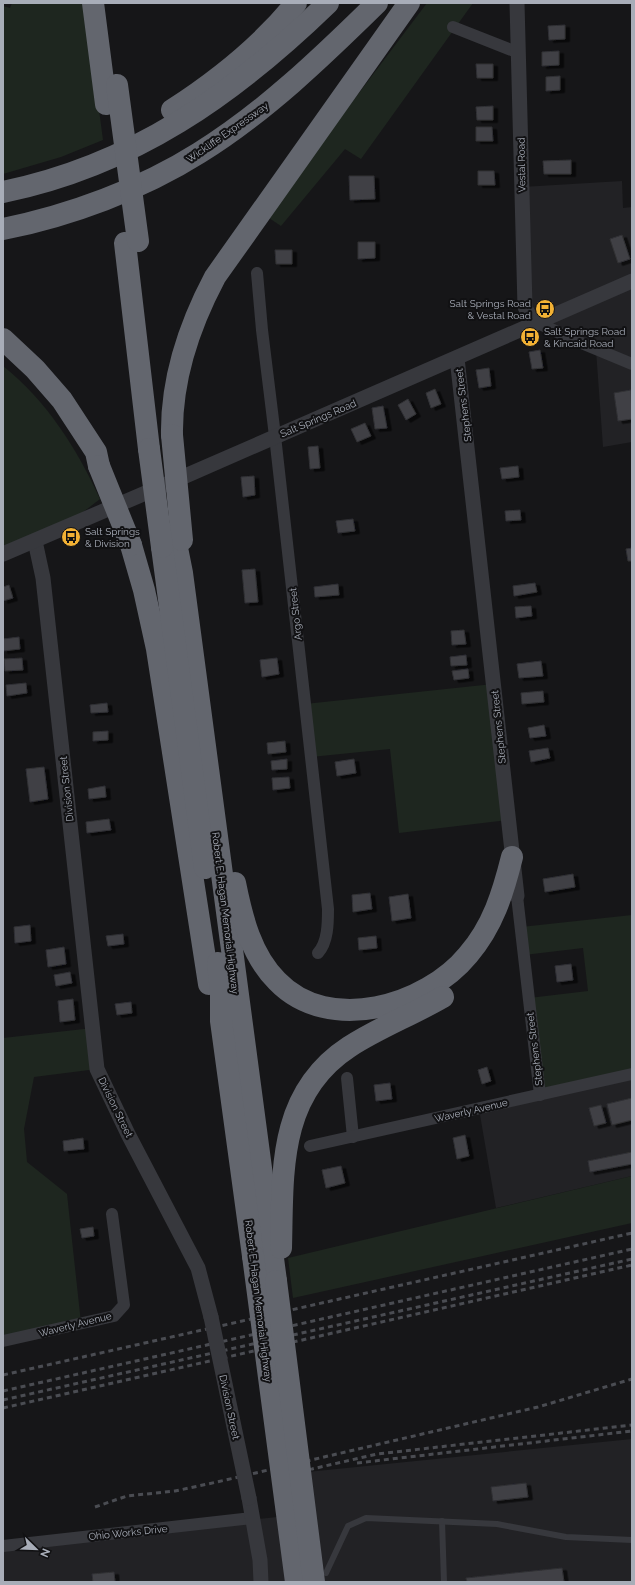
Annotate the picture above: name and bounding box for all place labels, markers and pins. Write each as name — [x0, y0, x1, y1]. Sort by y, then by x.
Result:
place label: Salt Springs Road & Vestal Road — [450, 298, 531, 321]
bus stop icon: Salt Springs Road & Vestal Road — [534, 298, 556, 320]
bus stop icon: Salt Springs Road & Kincaid Road — [519, 326, 541, 348]
place label: Salt Springs Road & Kincaid Road — [544, 326, 625, 349]
bus stop icon: Salt Springs & Division — [60, 526, 82, 548]
place label: Salt Springs & Division — [85, 526, 140, 549]

